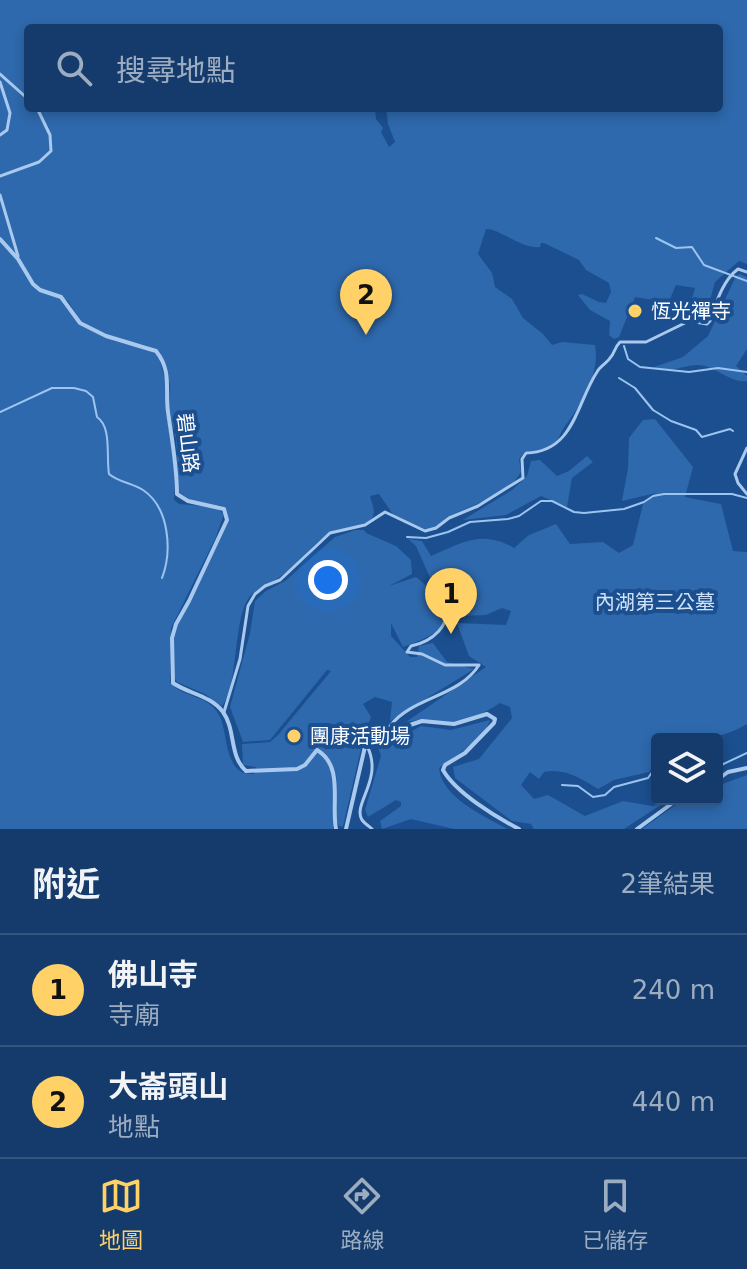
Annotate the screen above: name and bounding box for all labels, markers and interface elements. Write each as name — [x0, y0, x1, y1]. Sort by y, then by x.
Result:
search box — [24, 24, 723, 112]
icon: search — [52, 46, 96, 90]
text: 搜尋地點 — [116, 53, 236, 88]
pin: 2 — [340, 269, 392, 335]
place label: 恆光禪寺 — [651, 299, 731, 323]
marker: 恆光禪寺 — [626, 302, 644, 320]
street label: 碧山路 — [172, 412, 204, 474]
your location — [308, 560, 348, 600]
pin: 1 — [425, 568, 477, 634]
park label: 內湖第三公墓 — [595, 590, 715, 614]
place label: 團康活動場 — [310, 724, 410, 748]
marker: 團康活動場 — [285, 727, 303, 745]
map controls — [651, 733, 723, 805]
button: layers — [651, 733, 723, 805]
text: 附近 — [32, 864, 100, 904]
text: 2筆結果 — [620, 869, 715, 899]
text: 佛山寺 — [108, 957, 198, 992]
text: 1 — [49, 975, 67, 1005]
text: 240 m — [632, 975, 715, 1005]
text: 寺廟 — [108, 1000, 160, 1030]
text: 大崙頭山 — [108, 1069, 228, 1104]
text: 2 — [49, 1087, 67, 1117]
text: 440 m — [632, 1087, 715, 1117]
text: 地點 — [108, 1112, 160, 1142]
tab: 地圖 — [99, 1174, 143, 1254]
tab: 路線 — [340, 1174, 384, 1254]
tab: 已儲存 — [582, 1174, 648, 1254]

